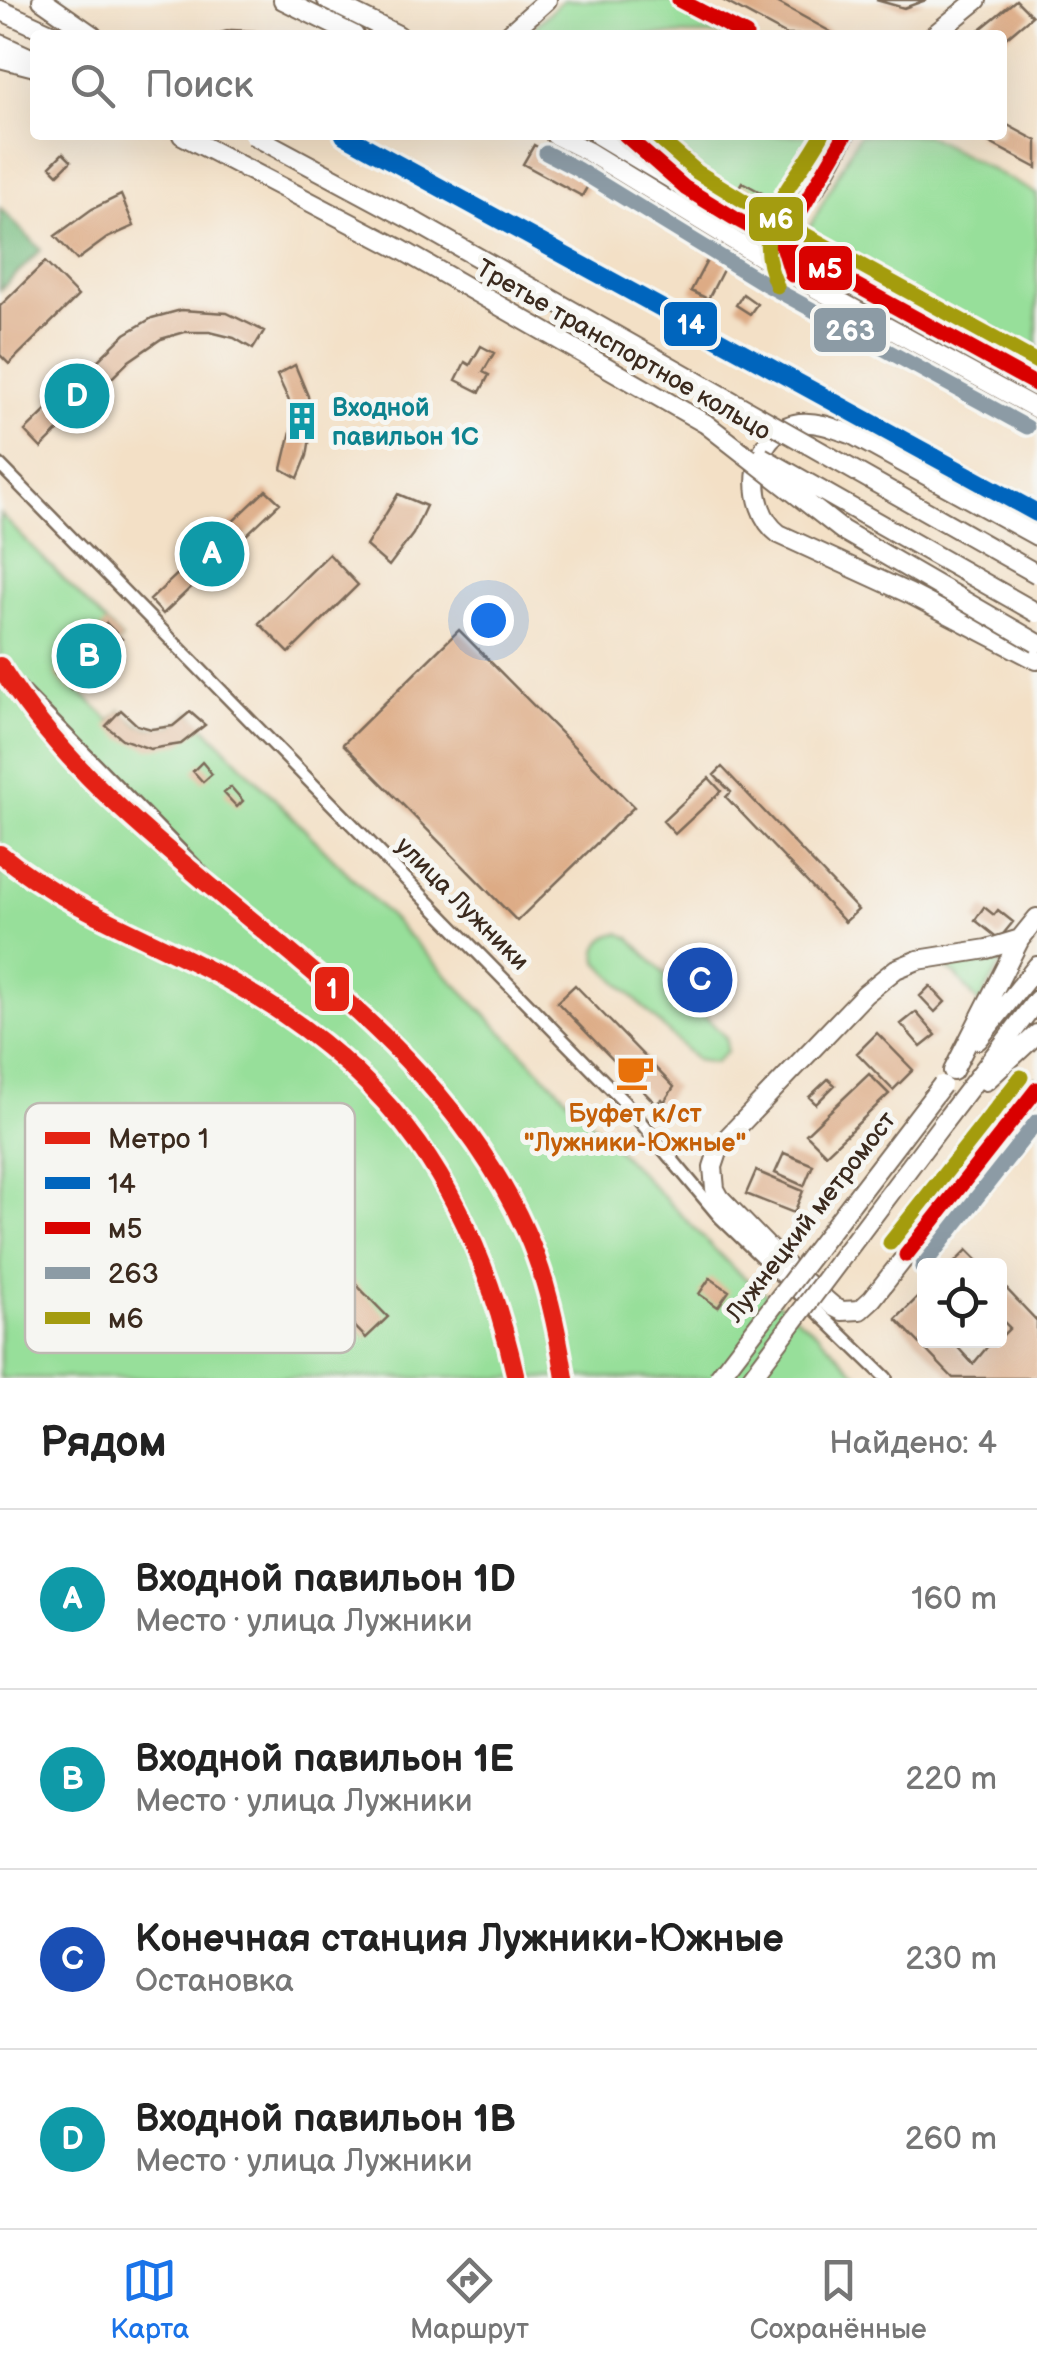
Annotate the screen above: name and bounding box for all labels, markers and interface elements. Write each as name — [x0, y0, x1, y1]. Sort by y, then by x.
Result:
search box — [30, 30, 1007, 140]
icon: search — [65, 58, 120, 113]
text: Поиск — [145, 63, 253, 108]
line badge: м6 — [747, 195, 805, 243]
text: м6 — [758, 203, 794, 236]
line badge: м5 — [797, 244, 854, 292]
street label: Третье транспортное кольцо — [471, 253, 776, 447]
text: м5 — [808, 253, 842, 286]
line badge: 14 — [662, 300, 719, 348]
line badge: 263 — [812, 306, 888, 354]
text: 14 — [677, 309, 706, 342]
text: 263 — [825, 315, 875, 348]
pin: D — [44, 358, 110, 434]
place label: Входной павильон 1C — [332, 393, 479, 453]
building icon: Входной павильон 1C — [281, 400, 323, 442]
pin: A — [180, 516, 244, 592]
your location — [463, 595, 514, 646]
pin: B — [56, 618, 122, 694]
street label: улица Лужники — [389, 831, 535, 977]
pin: C — [668, 942, 732, 1018]
line badge: 1 — [313, 965, 351, 1013]
text: 1 — [326, 973, 338, 1006]
cafe icon: Буфет к/ст "Лужники-Южные" — [614, 1051, 656, 1093]
place label: Буфет к/ст "Лужники-Южные" — [524, 1099, 746, 1159]
legend — [25, 1103, 355, 1353]
street label: Лужнецкий метромост — [719, 1105, 903, 1329]
text: Метро 1 — [108, 1123, 209, 1156]
text: 14 — [108, 1168, 136, 1201]
text: м5 — [108, 1213, 143, 1246]
text: 263 — [108, 1258, 159, 1291]
map controls — [917, 1258, 1007, 1348]
button: locate — [917, 1258, 1007, 1348]
text: м6 — [108, 1303, 144, 1336]
text: Рядом — [40, 1418, 167, 1469]
text: Найдено: 4 — [829, 1424, 997, 1463]
text: Входной павильон 1D — [135, 1557, 516, 1602]
text: A — [63, 1580, 82, 1619]
text: 160 m — [911, 1580, 997, 1619]
text: Место · улица Лужники — [135, 1602, 473, 1641]
text: Входной павильон 1E — [135, 1737, 514, 1782]
text: B — [61, 1760, 84, 1799]
text: 220 m — [905, 1760, 997, 1799]
text: Место · улица Лужники — [135, 1782, 473, 1821]
text: Конечная станция Лужники-Южные — [135, 1917, 784, 1962]
text: C — [61, 1940, 84, 1979]
text: 230 m — [905, 1940, 997, 1979]
text: Остановка — [135, 1962, 294, 2001]
text: Входной павильон 1B — [135, 2097, 516, 2142]
text: D — [61, 2120, 84, 2159]
text: 260 m — [905, 2120, 997, 2159]
text: Место · улица Лужники — [135, 2142, 473, 2181]
tab: Карта — [110, 2253, 189, 2346]
tab: Маршрут — [410, 2253, 529, 2346]
tab: Сохранённые — [750, 2253, 927, 2346]

